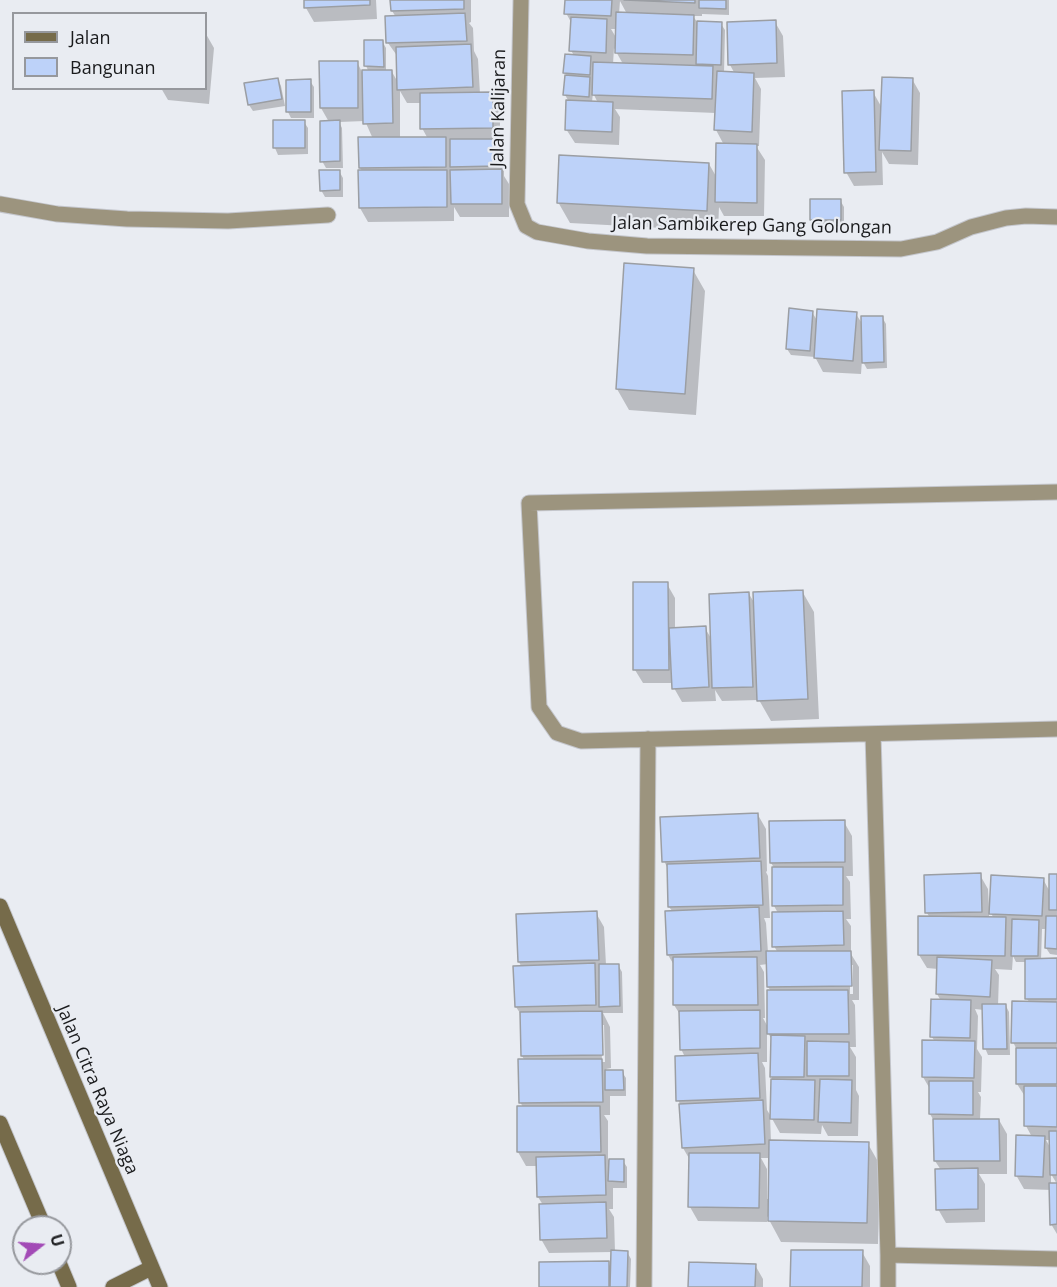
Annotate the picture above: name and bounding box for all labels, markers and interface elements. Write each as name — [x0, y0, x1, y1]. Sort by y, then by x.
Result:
legend — [12, 12, 207, 90]
text: Jalan — [70, 25, 110, 49]
street label: Jalan Kalijaran — [487, 49, 511, 167]
text: Bangunan — [70, 55, 156, 79]
street label: Jalan Sambikerep Gang Golongan — [612, 213, 892, 239]
street label: Jalan Citra Raya Niaga — [51, 1002, 143, 1178]
north arrow — [12, 1215, 72, 1275]
text: U — [45, 1231, 70, 1249]

